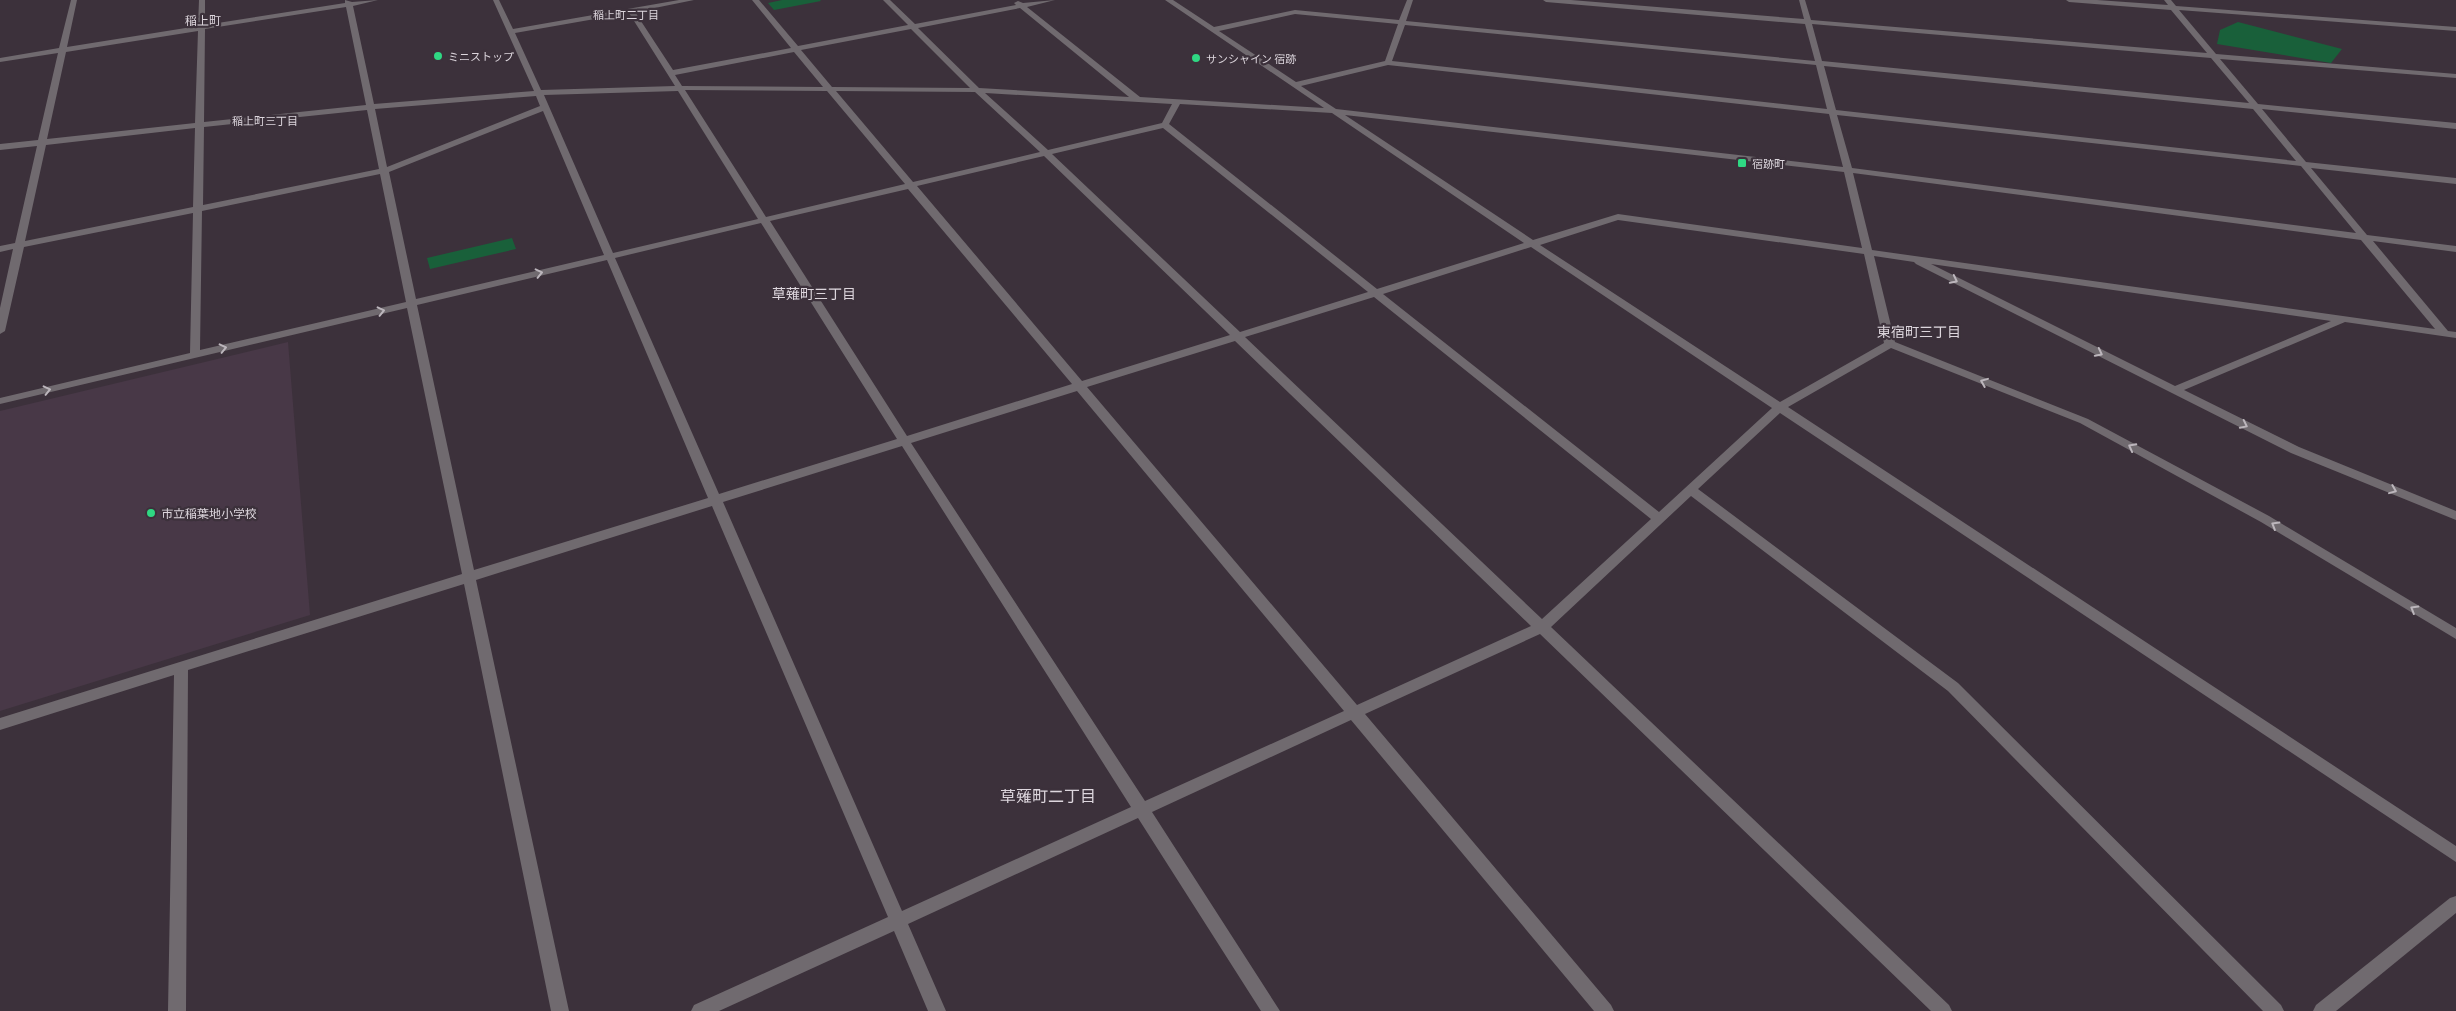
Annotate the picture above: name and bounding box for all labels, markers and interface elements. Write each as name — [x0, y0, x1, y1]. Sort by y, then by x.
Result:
district label: 稲上町二丁目 — [593, 7, 659, 22]
district label: 稲上町 — [185, 12, 221, 29]
place label: ミニストップ — [448, 49, 514, 64]
marker: ミニストップ — [432, 50, 444, 62]
place label: サンシャイン 宿跡 — [1206, 51, 1296, 66]
marker: サンシャイン 宿跡 — [1190, 52, 1202, 64]
district label: 稲上町三丁目 — [232, 113, 298, 128]
place label: 宿跡町 — [1752, 156, 1785, 171]
marker: 宿跡町 — [1736, 157, 1748, 169]
one-way arrow — [534, 268, 543, 279]
one-way arrow — [1948, 274, 1957, 284]
district label: 草薙町三丁目 — [772, 284, 856, 303]
one-way arrow — [376, 306, 385, 317]
district label: 東宿町三丁目 — [1877, 322, 1961, 341]
one-way arrow — [218, 343, 227, 354]
one-way arrow — [2094, 347, 2103, 357]
one-way arrow — [1980, 377, 1989, 388]
one-way arrow — [43, 385, 52, 396]
one-way arrow — [2239, 419, 2248, 429]
one-way arrow — [2129, 444, 2138, 454]
one-way arrow — [2388, 484, 2397, 495]
place label: 市立稲葉地小学校 — [161, 505, 257, 522]
marker: 市立稲葉地小学校 — [145, 507, 157, 519]
one-way arrow — [2272, 521, 2281, 531]
one-way arrow — [2411, 605, 2420, 615]
district label: 草薙町二丁目 — [1000, 785, 1096, 807]

